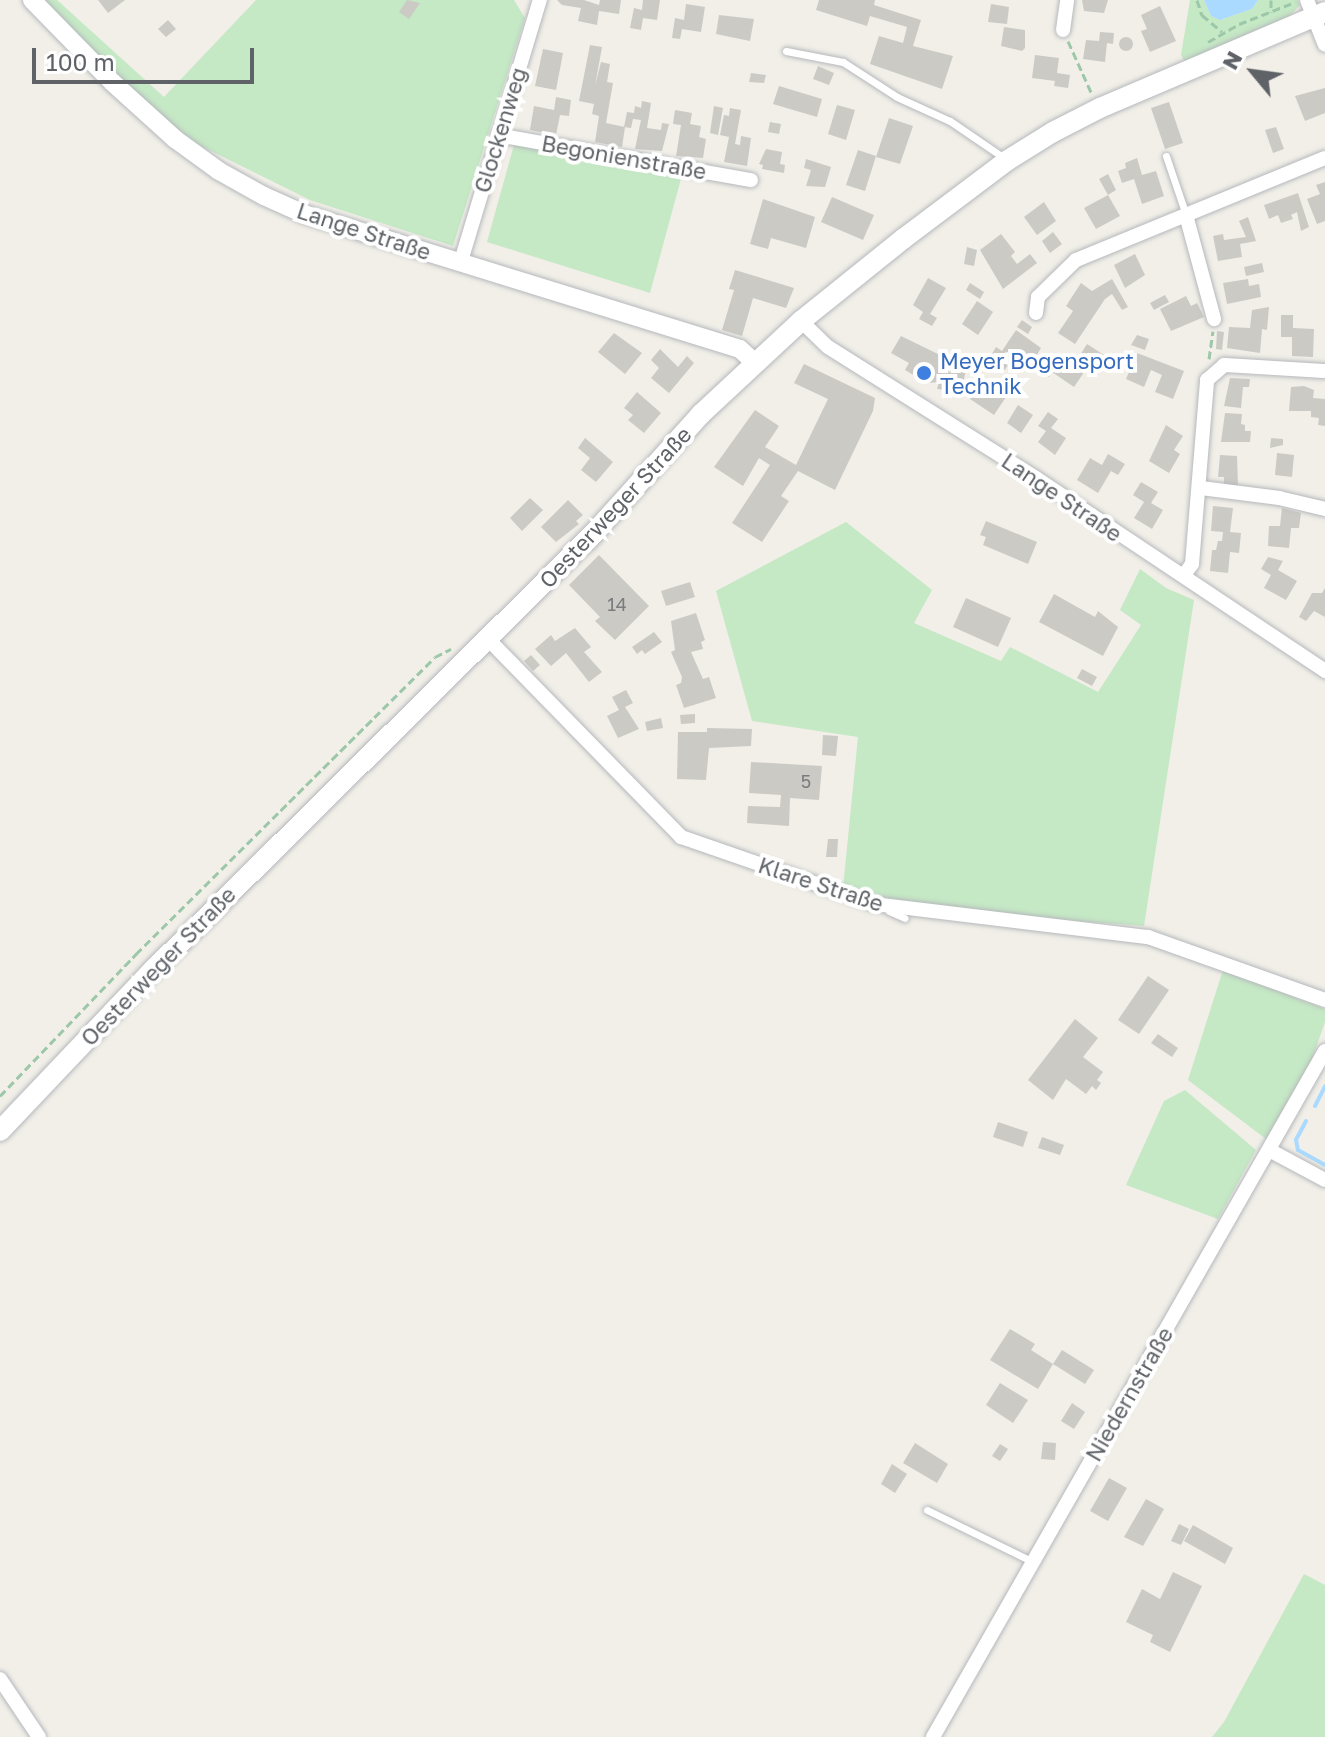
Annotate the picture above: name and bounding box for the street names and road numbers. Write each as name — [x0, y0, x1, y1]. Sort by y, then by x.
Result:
street label: Glockenweg — [468, 64, 532, 196]
street label: Begonienstraße — [540, 130, 708, 184]
street label: Lange Straße — [294, 197, 434, 265]
street label: Oesterweger Straße — [533, 421, 697, 593]
street label: Lange Straße — [997, 447, 1127, 547]
street label: Klare Straße — [755, 851, 887, 917]
street label: Oesterweger Straße — [75, 881, 241, 1051]
street label: Niedernstraße — [1080, 1322, 1178, 1466]

